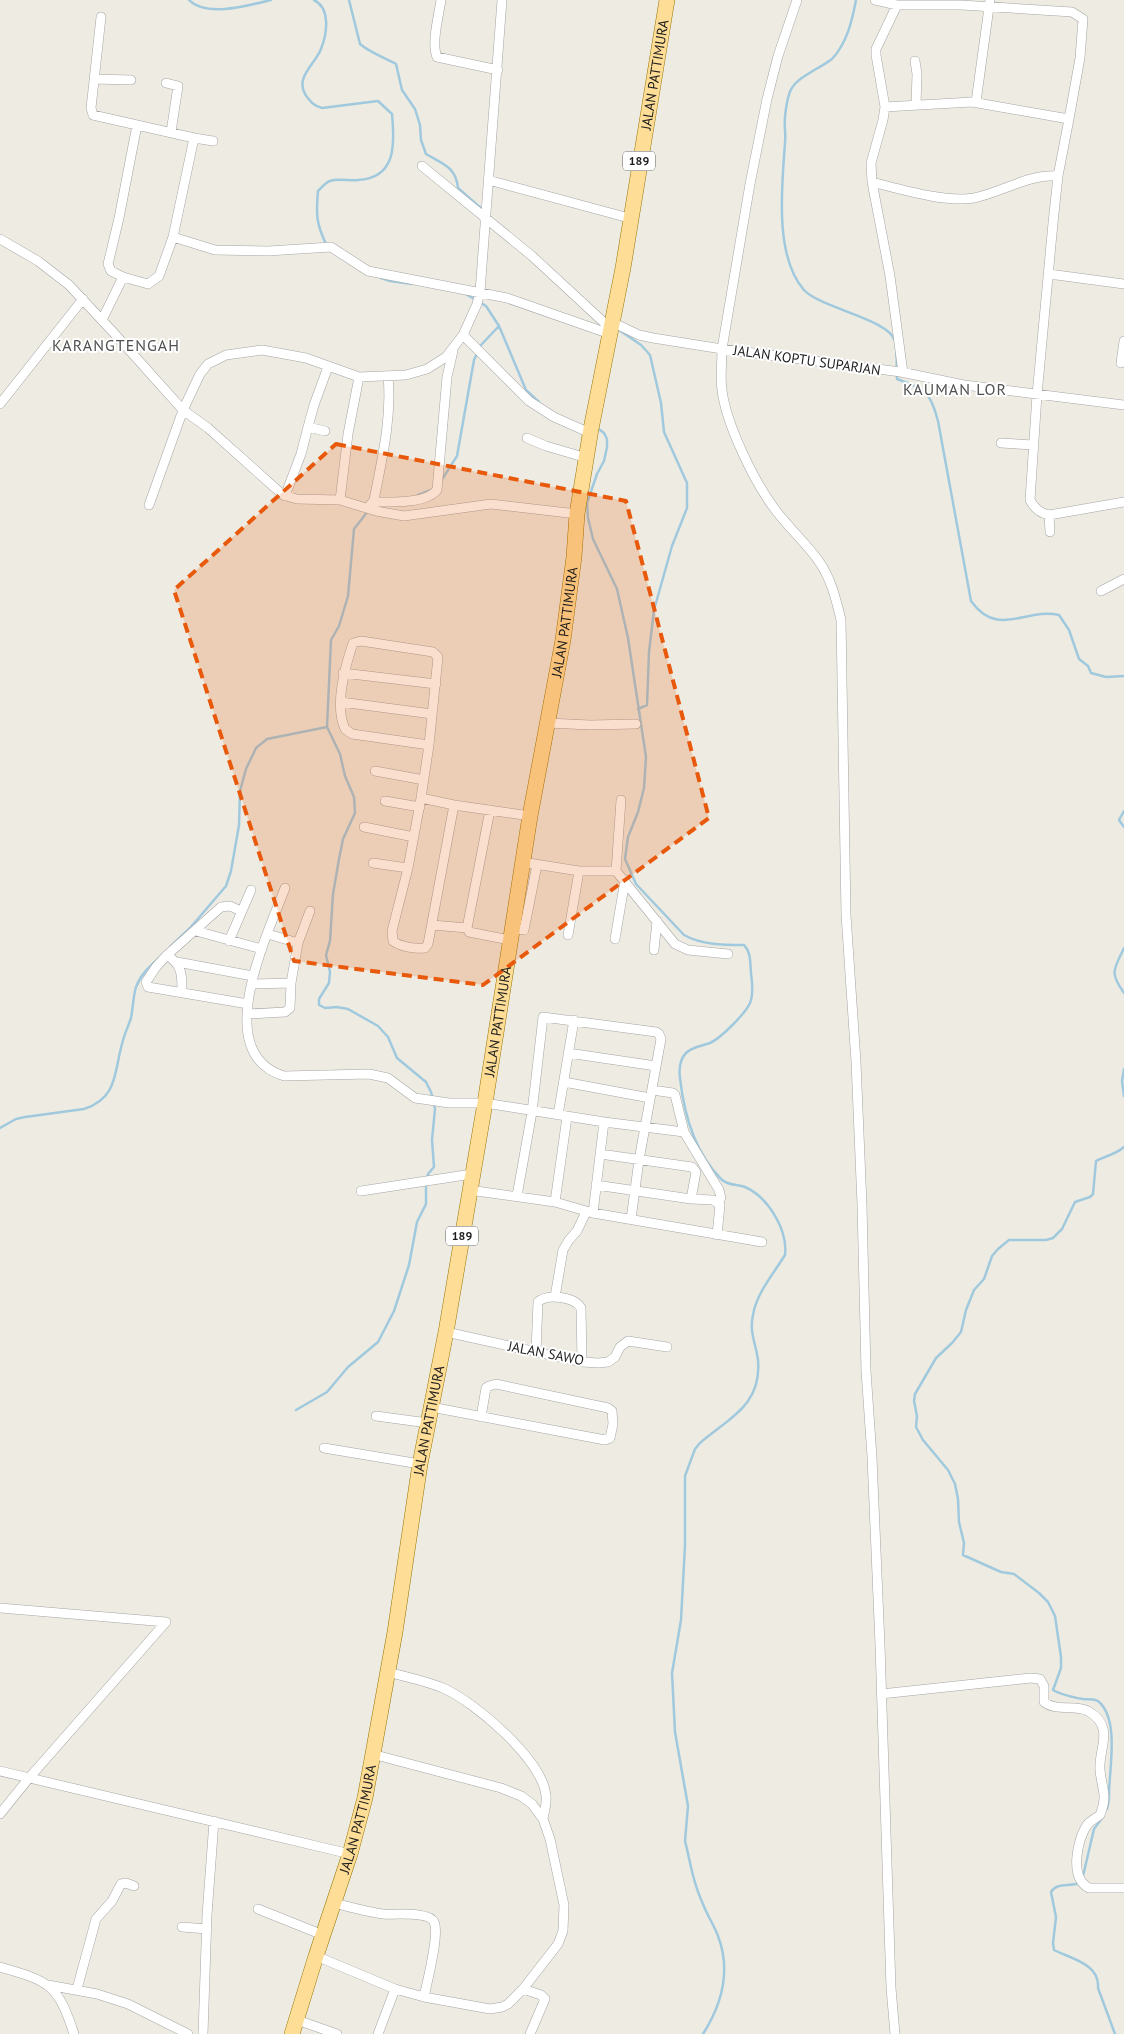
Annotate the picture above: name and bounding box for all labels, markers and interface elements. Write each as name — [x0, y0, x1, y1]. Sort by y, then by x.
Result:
street label: JALAN PATTIMURA — [637, 17, 673, 132]
road number: 189 — [623, 152, 655, 170]
district label: KARANGTENGAH — [52, 335, 180, 355]
street label: JALAN KOPTU SUPARJAN — [731, 341, 882, 379]
district label: KAUMAN LOR — [903, 379, 1007, 399]
street label: JALAN PATTIMURA — [547, 565, 582, 680]
street label: JALAN PATTIMURA — [480, 964, 515, 1079]
road number: 189 — [446, 1226, 478, 1246]
street label: JALAN SAWO — [505, 1337, 586, 1369]
street label: JALAN PATTIMURA — [409, 1363, 448, 1478]
street label: JALAN PATTIMURA — [335, 1762, 380, 1877]

